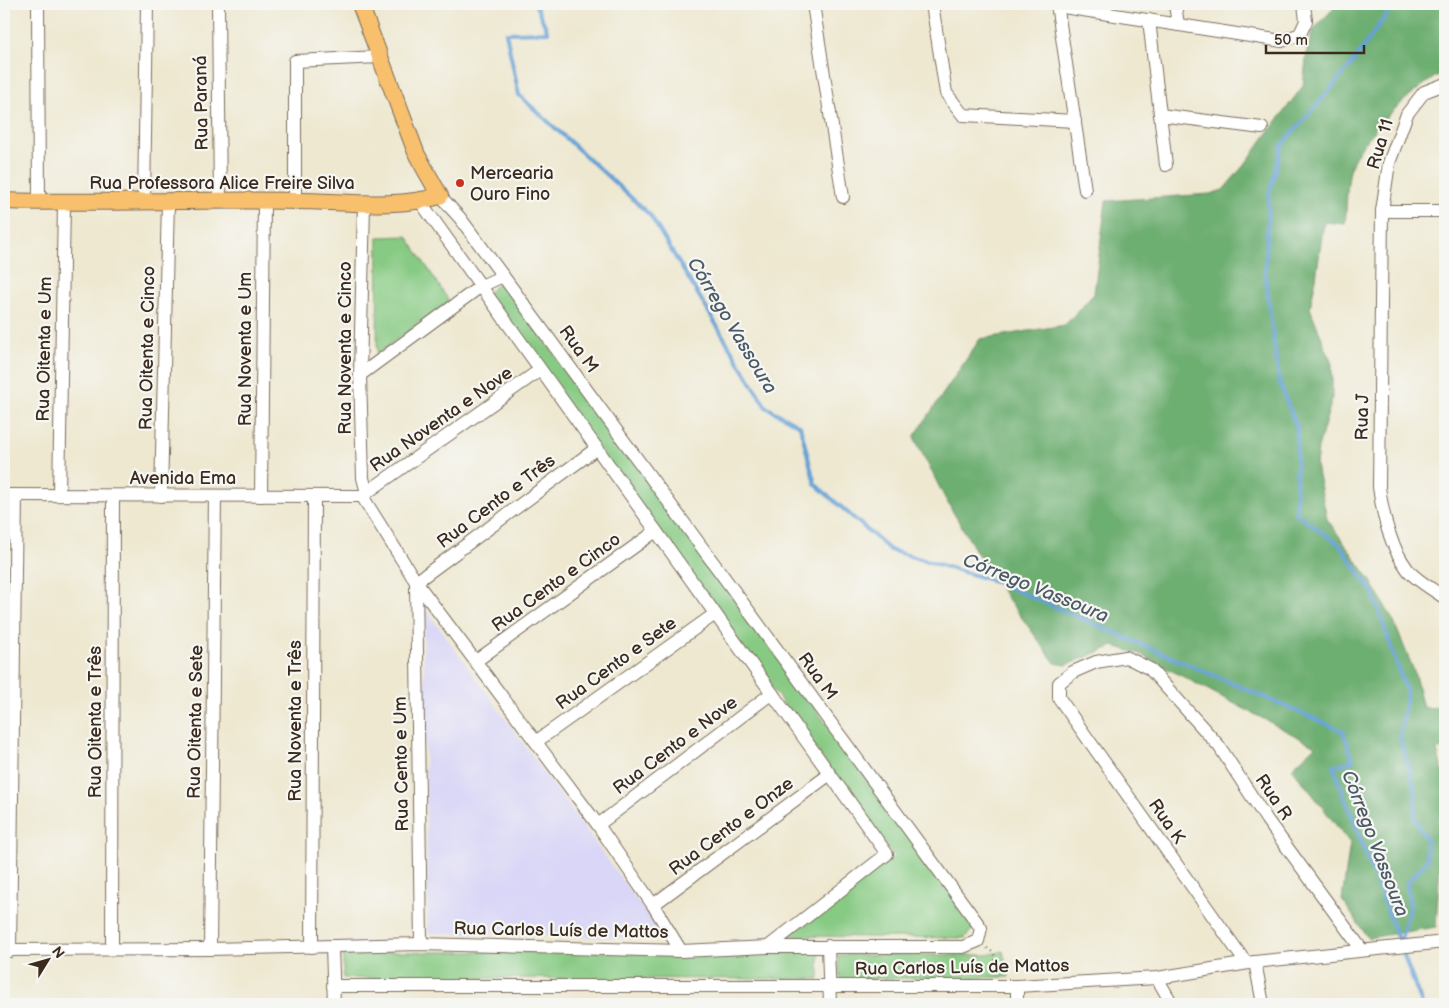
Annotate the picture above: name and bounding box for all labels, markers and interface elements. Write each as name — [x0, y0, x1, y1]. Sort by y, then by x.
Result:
scale bar — [1266, 22, 1364, 54]
text: 50 m — [1274, 31, 1308, 50]
street label: Rua Paraná — [190, 55, 213, 151]
street label: Rua 11 — [1363, 116, 1398, 172]
place label: Mercearia Ouro Fino — [470, 163, 554, 205]
street label: Rua Professora Alice Freire Silva — [89, 173, 355, 194]
marker: Mercearia Ouro Fino — [454, 177, 466, 189]
water label: Córrego Vassoura — [682, 253, 782, 398]
street label: Rua Noventa e Cinco — [335, 261, 356, 435]
street label: Rua Oitenta e Cinco — [136, 266, 159, 430]
street label: Rua Noventa e Um — [235, 272, 256, 426]
street label: Rua Oitenta e Um — [33, 276, 56, 422]
street label: Rua M — [554, 322, 603, 377]
street label: Rua Noventa e Nove — [366, 362, 517, 477]
street label: Rua J — [1352, 393, 1373, 441]
street label: Rua Cento e Três — [433, 450, 560, 553]
street label: Avenida Ema — [130, 468, 236, 489]
street label: Rua Cento e Cinco — [488, 529, 625, 636]
water label: Córrego Vassoura — [959, 549, 1112, 628]
street label: Rua Cento e Sete — [552, 612, 681, 714]
street label: Rua Noventa e Três — [285, 640, 306, 802]
street label: Rua Oitenta e Sete — [184, 644, 207, 799]
street label: Rua Oitenta e Três — [85, 646, 106, 798]
street label: Rua M — [793, 649, 842, 704]
street label: Rua Cento e Nove — [609, 692, 742, 799]
street label: Rua Cento e Um — [390, 696, 413, 832]
water label: Córrego Vassoura — [1336, 767, 1413, 920]
street label: Rua R — [1251, 770, 1297, 824]
street label: Rua Cento e Onze — [665, 773, 798, 880]
street label: Rua K — [1144, 795, 1190, 848]
street label: Rua Carlos Luís de Mattos — [453, 918, 669, 943]
north arrow — [22, 936, 72, 986]
text: N — [48, 943, 68, 962]
street label: Rua Carlos Luís de Mattos — [854, 955, 1070, 980]

